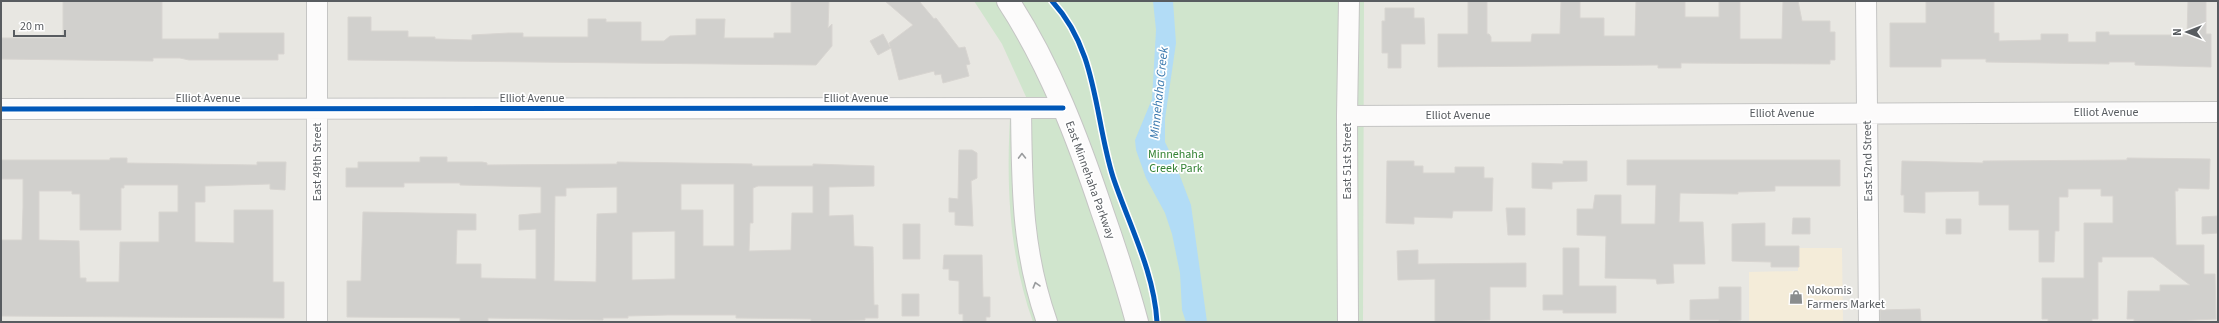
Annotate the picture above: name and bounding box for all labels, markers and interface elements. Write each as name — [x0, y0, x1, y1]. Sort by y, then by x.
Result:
scale bar — [14, 12, 65, 38]
north arrow — [2167, 12, 2207, 52]
text: 20 m — [20, 18, 44, 35]
text: N — [2170, 28, 2185, 36]
water label: Minnehaha Creek — [1145, 45, 1173, 140]
street label: Elliot Avenue — [175, 90, 241, 107]
street label: Elliot Avenue — [499, 90, 565, 107]
street label: Elliot Avenue — [823, 90, 889, 107]
street label: Elliot Avenue — [2073, 104, 2139, 121]
street label: Elliot Avenue — [1749, 105, 1815, 122]
street label: Elliot Avenue — [1425, 107, 1491, 124]
street label: East Minnehaha Parkway — [1061, 119, 1119, 242]
street label: East 52nd Street — [1859, 120, 1877, 202]
street label: East 49th Street — [309, 123, 326, 201]
street label: East 51st Street — [1339, 123, 1356, 199]
park label: Minnehaha Creek Park — [1148, 146, 1204, 177]
one-way arrow — [1018, 153, 1026, 159]
one-way arrow — [1032, 281, 1041, 288]
place label: Nokomis Farmers Market — [1807, 282, 1885, 313]
shop icon: Nokomis Farmers Market — [1788, 289, 1804, 305]

